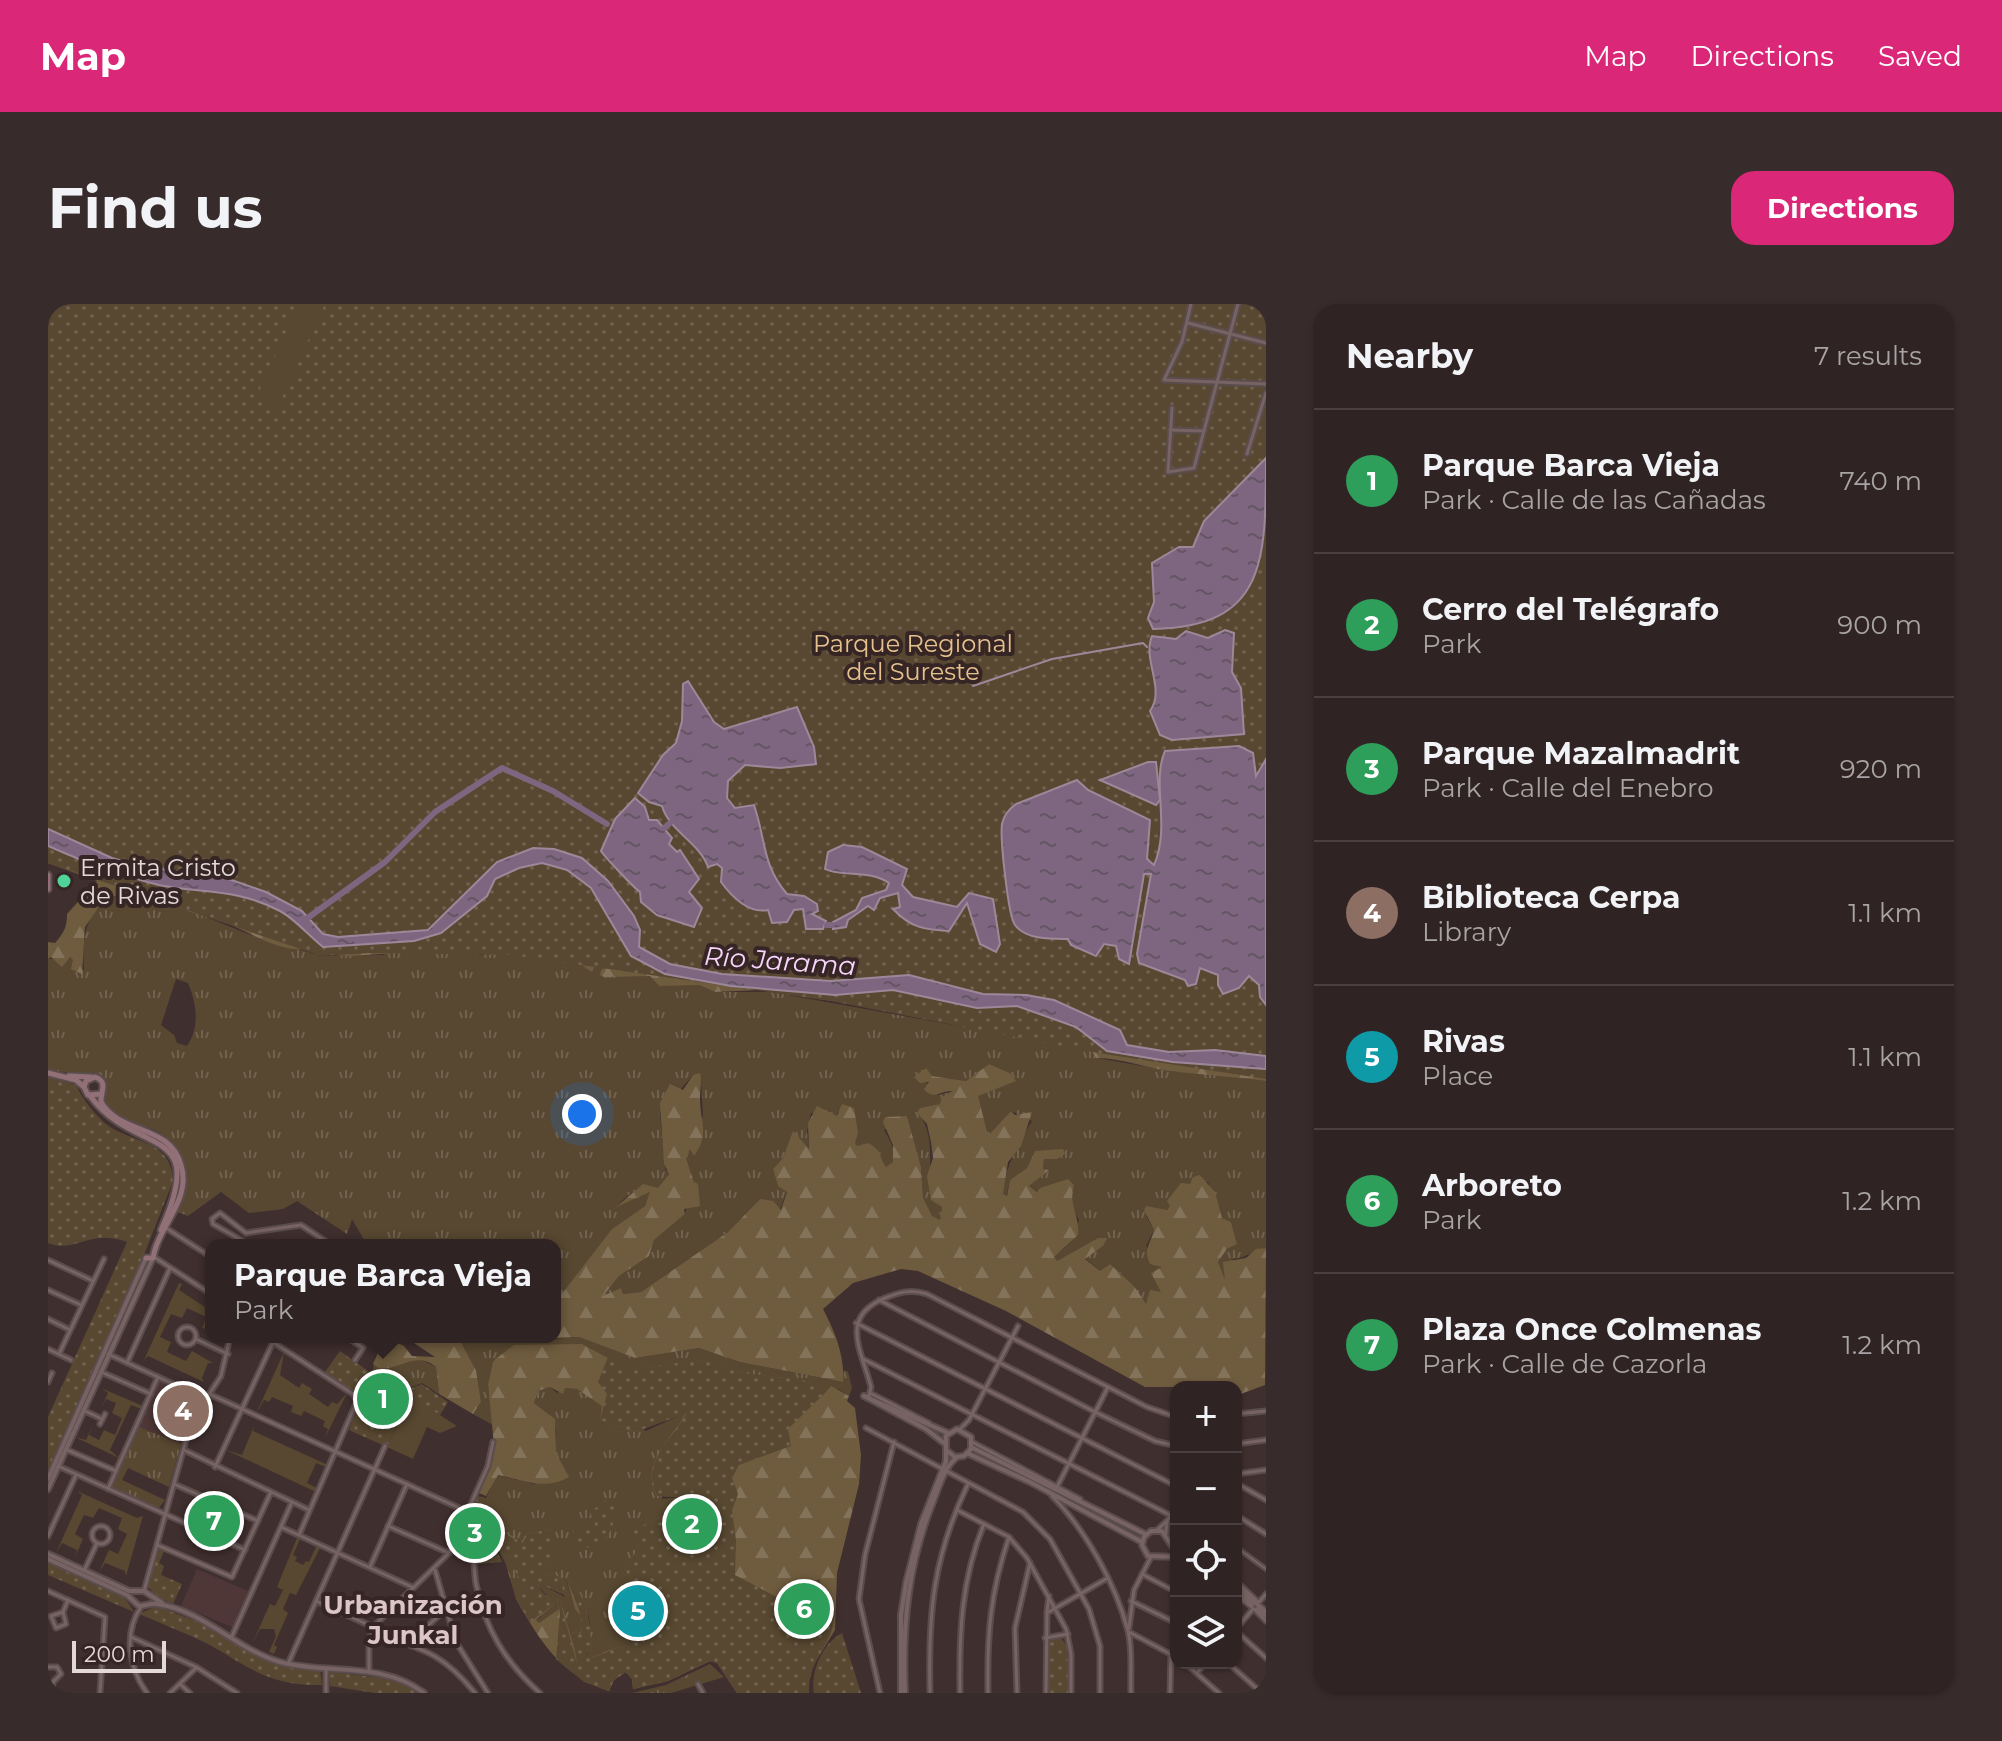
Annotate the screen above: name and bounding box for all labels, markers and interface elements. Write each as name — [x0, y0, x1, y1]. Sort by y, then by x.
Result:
text: Map — [40, 33, 126, 80]
text: Map — [1584, 39, 1646, 73]
text: Directions — [1690, 39, 1834, 73]
text: Saved — [1878, 39, 1962, 73]
button: Directions — [1731, 171, 1954, 245]
text: Find us — [48, 174, 262, 242]
text: Nearby — [1346, 335, 1473, 377]
text: 7 results — [1814, 340, 1922, 372]
text: Parque Barca Vieja — [1422, 447, 1720, 484]
text: 1 — [1367, 465, 1377, 497]
text: 740 m — [1840, 465, 1922, 497]
text: Park · Calle de las Cañadas — [1422, 484, 1766, 516]
text: Cerro del Telégrafo — [1422, 591, 1719, 628]
text: 2 — [1364, 609, 1380, 641]
text: 900 m — [1837, 609, 1922, 641]
text: Park — [1422, 628, 1481, 660]
park label: Parque Regional del Sureste — [813, 629, 1013, 686]
text: Parque Mazalmadrit — [1422, 735, 1740, 772]
text: 3 — [1364, 753, 1380, 785]
text: 920 m — [1840, 753, 1922, 785]
text: Park · Calle del Enebro — [1422, 772, 1713, 804]
place label: Ermita Cristo de Rivas — [80, 853, 236, 910]
marker: Ermita Cristo de Rivas — [55, 872, 73, 890]
text: Biblioteca Cerpa — [1422, 879, 1680, 916]
text: 4 — [1363, 897, 1381, 929]
text: 1.1 km — [1848, 897, 1922, 929]
text: Library — [1422, 916, 1511, 948]
water label: Río Jarama — [703, 940, 857, 982]
text: Rivas — [1422, 1023, 1505, 1060]
text: 5 — [1364, 1041, 1380, 1073]
text: 1.1 km — [1848, 1041, 1922, 1073]
text: Place — [1422, 1060, 1493, 1092]
your location — [562, 1094, 602, 1134]
text: Arboreto — [1422, 1167, 1562, 1204]
text: 6 — [1364, 1185, 1380, 1217]
text: 1.2 km — [1842, 1185, 1922, 1217]
text: Park — [1422, 1204, 1481, 1236]
popup — [205, 1239, 561, 1343]
text: Parque Barca Vieja — [234, 1257, 532, 1294]
text: Park — [234, 1294, 293, 1326]
text: Plaza Once Colmenas — [1422, 1311, 1761, 1348]
text: 7 — [1364, 1329, 1380, 1361]
text: 1.2 km — [1842, 1329, 1922, 1361]
text: Park · Calle de Cazorla — [1422, 1348, 1707, 1380]
pin: 1 — [357, 1369, 409, 1429]
pin: 4 — [157, 1381, 209, 1441]
map controls — [1170, 1381, 1242, 1669]
button: + — [1170, 1381, 1242, 1453]
button: − — [1170, 1453, 1242, 1525]
pin: 7 — [188, 1491, 240, 1551]
pin: 2 — [666, 1494, 718, 1554]
pin: 3 — [449, 1503, 501, 1563]
button: locate — [1170, 1525, 1242, 1597]
pin: 6 — [778, 1579, 830, 1639]
pin: 5 — [612, 1581, 664, 1641]
district label: Urbanización Junkal — [323, 1589, 503, 1651]
button: layers — [1170, 1597, 1242, 1669]
scale bar — [72, 1637, 166, 1673]
text: 200 m — [84, 1641, 155, 1668]

